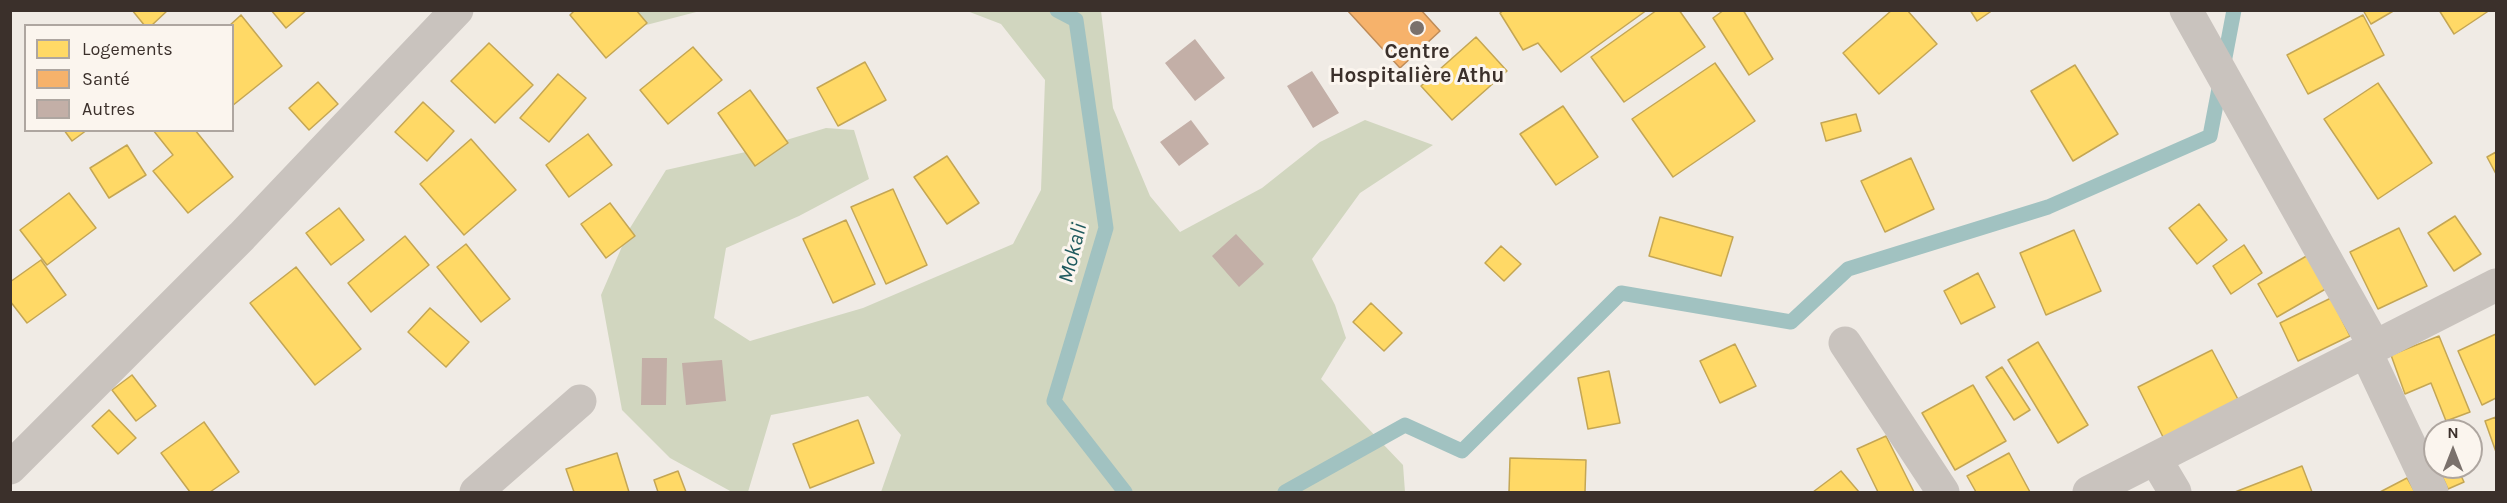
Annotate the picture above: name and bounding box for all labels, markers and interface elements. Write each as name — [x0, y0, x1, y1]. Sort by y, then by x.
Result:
marker: Centre Hospitalière Athu — [1408, 19, 1426, 37]
legend — [24, 24, 234, 132]
text: Logements — [82, 38, 173, 60]
place label: Centre Hospitalière Athu — [1330, 39, 1504, 89]
text: Santé — [82, 68, 130, 90]
text: Autres — [82, 98, 135, 120]
water label: Mokali — [1053, 220, 1093, 286]
north arrow — [2423, 419, 2483, 479]
text: N — [2447, 423, 2459, 442]

